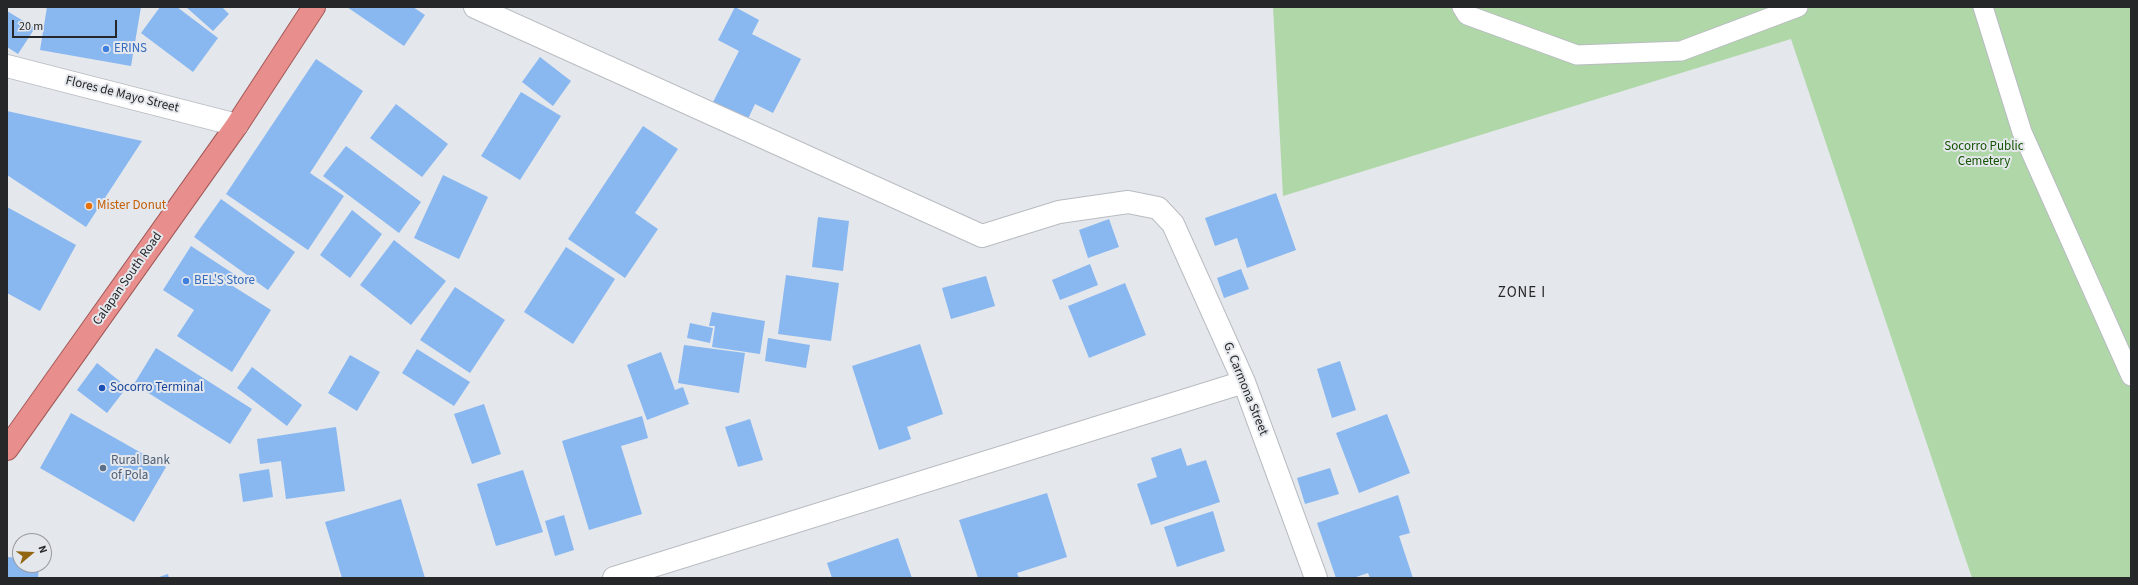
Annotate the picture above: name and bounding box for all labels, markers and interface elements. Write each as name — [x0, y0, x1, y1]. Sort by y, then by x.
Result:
scale bar — [14, 12, 119, 38]
text: 20 m — [19, 18, 43, 35]
place label: ERINS — [114, 41, 147, 57]
marker: ERINS — [101, 44, 111, 54]
street label: Flores de Mayo Street — [64, 73, 180, 117]
park label: Socorro Public Cemetery — [1944, 139, 2024, 170]
place label: Mister Donut — [97, 198, 166, 214]
marker: Mister Donut — [84, 201, 94, 211]
street label: Calapan South Road — [90, 229, 166, 329]
place label: BEL'S Store — [194, 273, 255, 289]
marker: BEL'S Store — [181, 276, 191, 286]
district label: ZONE I — [1498, 285, 1546, 303]
street label: G. Carmona Street — [1219, 340, 1271, 438]
place label: Socorro Terminal — [110, 380, 203, 396]
marker: Socorro Terminal — [97, 383, 107, 393]
place label: Rural Bank of Pola — [111, 453, 170, 484]
marker: Rural Bank of Pola — [98, 463, 108, 473]
north arrow — [12, 533, 52, 573]
text: N — [35, 543, 51, 555]

